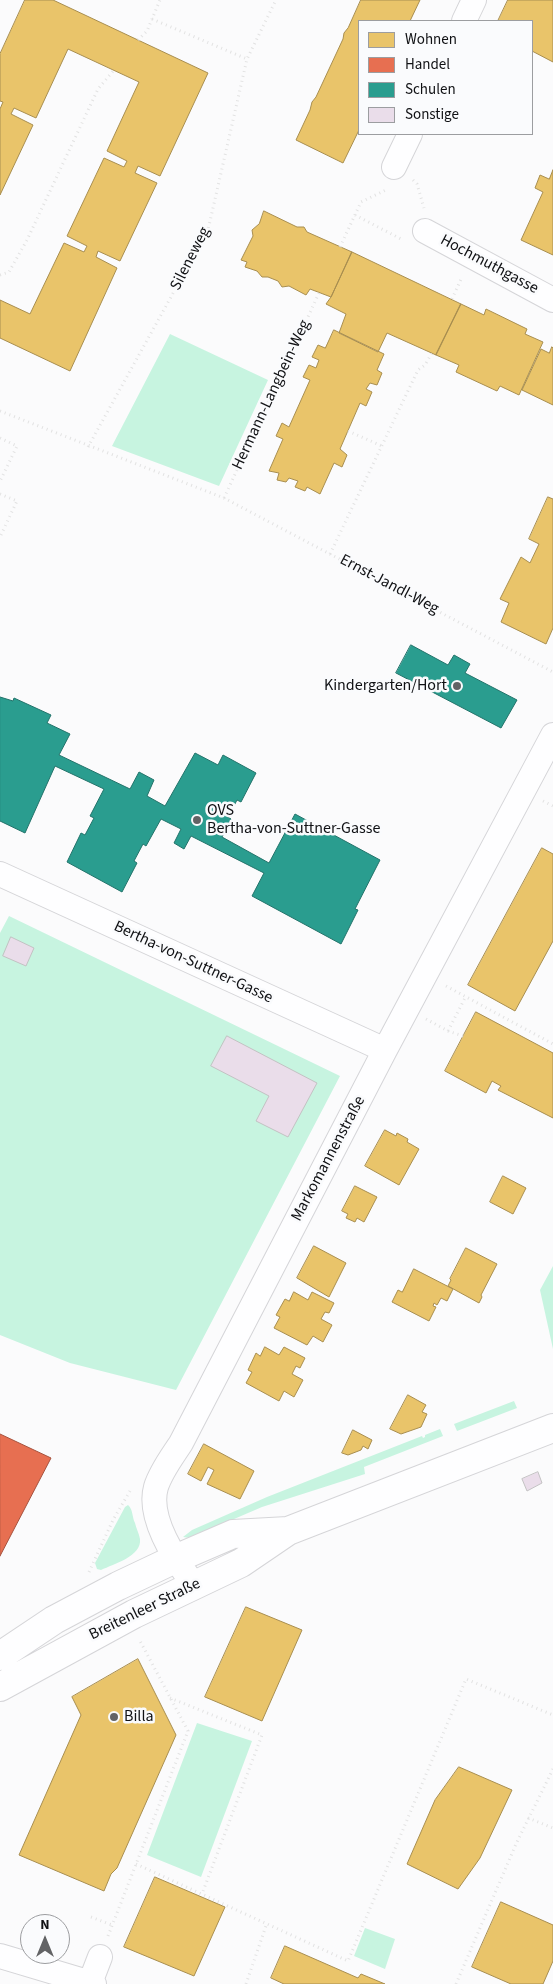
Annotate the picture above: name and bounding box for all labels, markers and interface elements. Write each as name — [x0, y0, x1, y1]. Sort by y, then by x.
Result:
legend — [358, 20, 533, 135]
text: Wohnen — [405, 29, 457, 50]
text: Handel — [405, 54, 450, 75]
text: Schulen — [405, 79, 456, 100]
text: Sonstige — [405, 104, 459, 125]
street label: Sileneweg — [167, 224, 215, 294]
street label: Hochmuthgasse — [437, 231, 541, 299]
street label: Hermann-Langbein-Weg — [229, 317, 315, 473]
street label: Ernst-Jandl-Weg — [336, 551, 442, 619]
place label: Kindergarten/Hort — [324, 676, 447, 696]
marker: Kindergarten/Hort — [451, 680, 463, 692]
place label: OVS Bertha-von-Suttner-Gasse — [207, 801, 380, 839]
marker: OVS Bertha-von-Suttner-Gasse — [191, 814, 203, 826]
street label: Bertha-von-Suttner-Gasse — [110, 918, 276, 1008]
street label: Markomannenstraße — [288, 1093, 370, 1225]
street label: Breitenleer Straße — [86, 1575, 204, 1645]
place label: Billa — [124, 1707, 154, 1727]
marker: Billa — [108, 1711, 120, 1723]
north arrow — [20, 1914, 70, 1964]
text: N — [40, 1915, 50, 1935]

